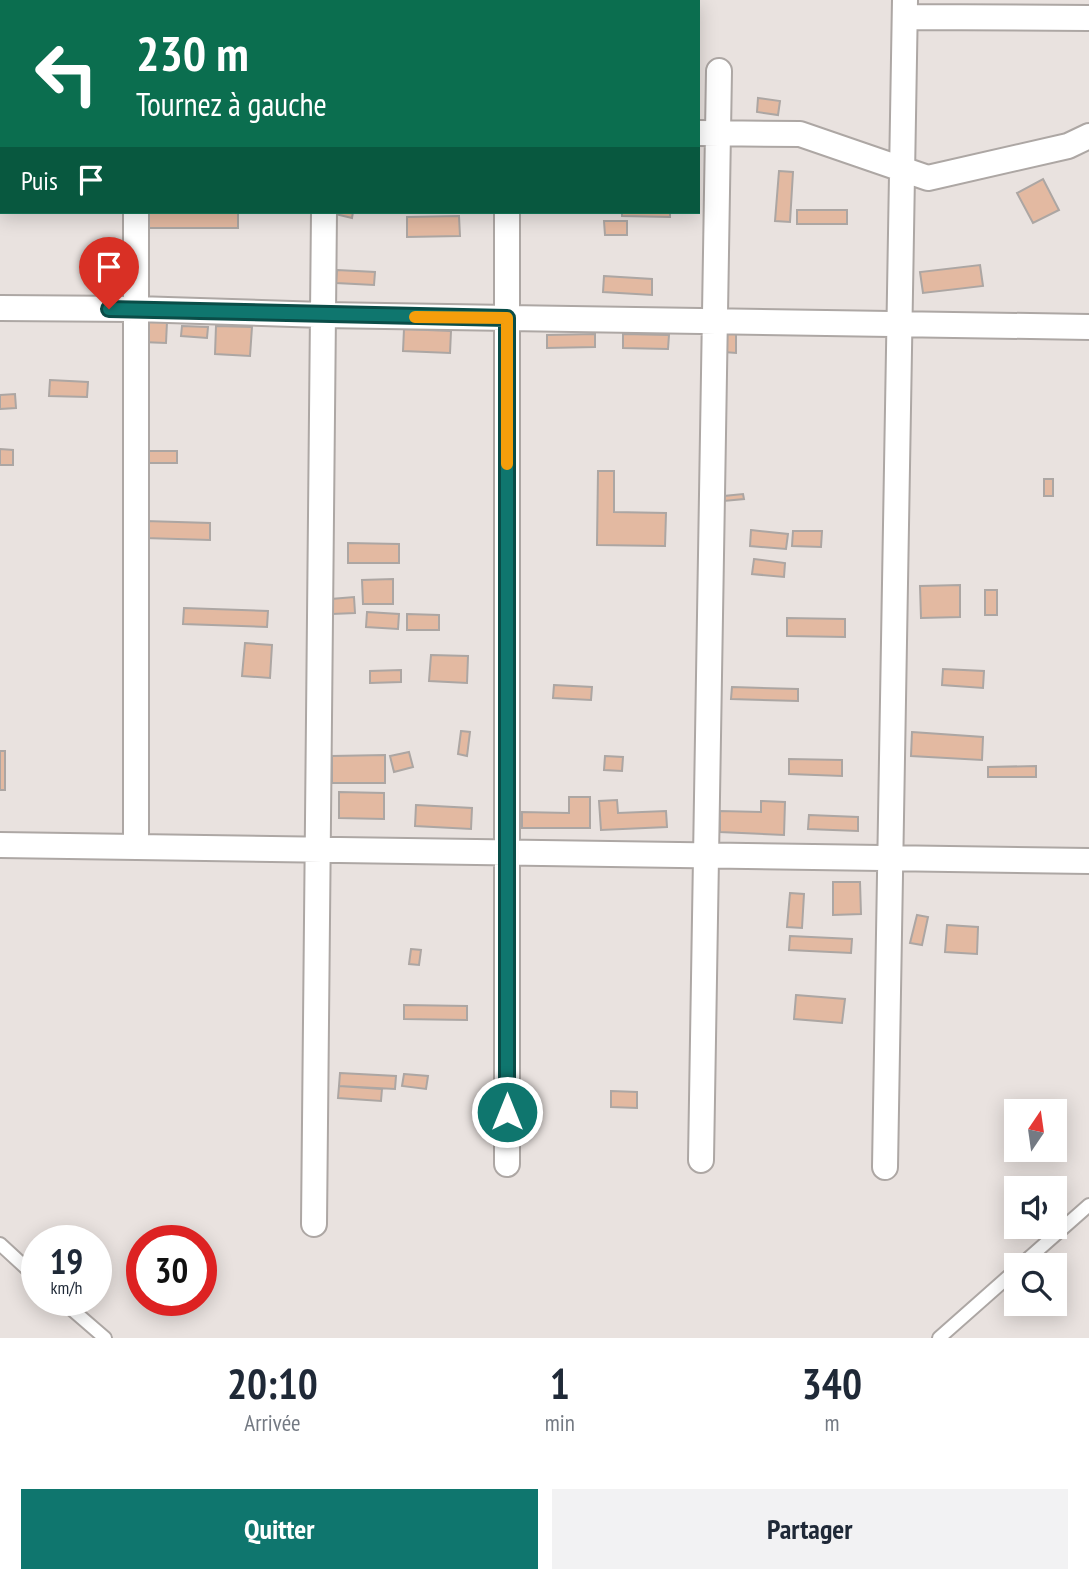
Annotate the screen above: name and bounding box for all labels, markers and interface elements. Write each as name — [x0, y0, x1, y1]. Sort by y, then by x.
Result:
text: 230 m — [136, 21, 249, 85]
icon: left — [21, 28, 112, 119]
text: Tournez à gauche — [136, 83, 327, 125]
icon: arrive — [72, 161, 110, 199]
text: Puis — [21, 164, 58, 197]
pin — [79, 237, 139, 309]
icon: arrive — [90, 248, 128, 286]
position arrow — [470, 1075, 544, 1149]
north arrow — [1004, 1099, 1068, 1162]
map controls — [1004, 1099, 1067, 1316]
button: sound — [1004, 1176, 1067, 1239]
speed limit sign: 30 — [126, 1225, 217, 1316]
text: 19 — [50, 1238, 83, 1284]
button: search — [1004, 1253, 1067, 1316]
text: km/h — [51, 1276, 82, 1299]
text: 20:10 — [227, 1356, 318, 1411]
text: 1 — [550, 1356, 570, 1411]
text: 340 — [802, 1356, 862, 1411]
text: Arrivée — [244, 1408, 300, 1437]
text: min — [545, 1408, 575, 1437]
text: m — [824, 1408, 839, 1437]
button: Quitter — [21, 1489, 538, 1569]
button: Partager — [552, 1489, 1068, 1569]

